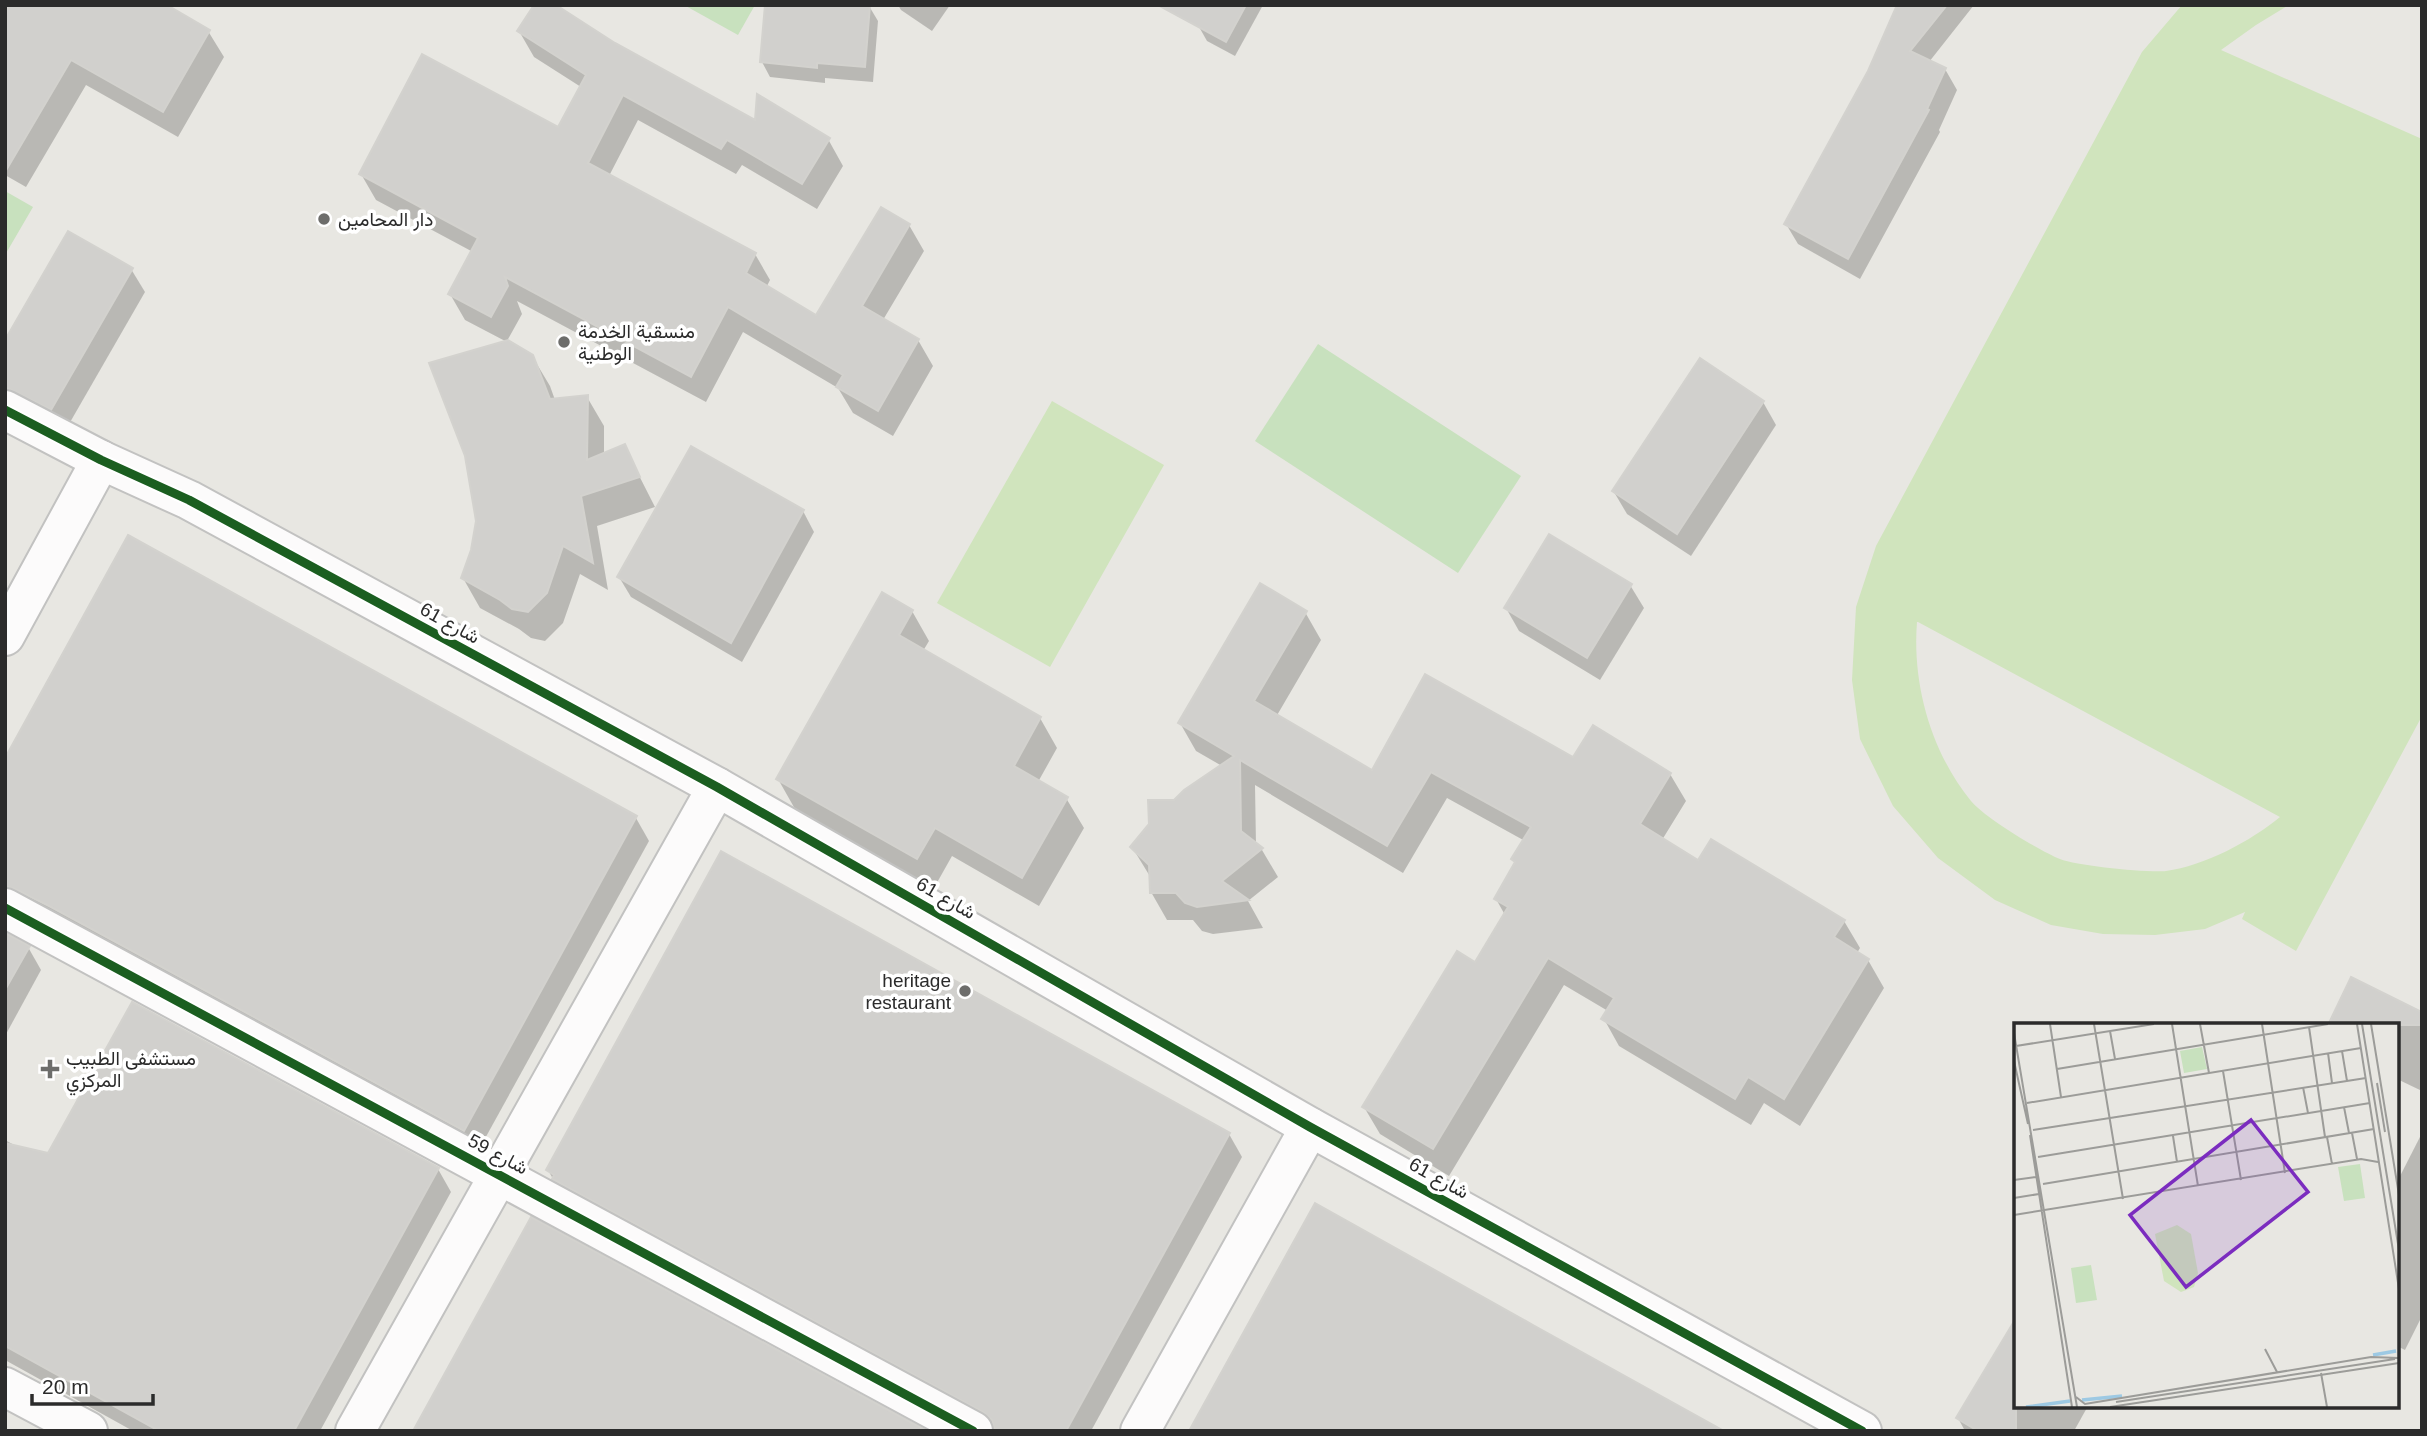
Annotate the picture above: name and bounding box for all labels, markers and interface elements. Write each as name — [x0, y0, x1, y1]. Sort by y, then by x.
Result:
place label: دار المحامين — [338, 209, 433, 231]
marker: دار المحامين — [316, 211, 332, 227]
place label: منسقية الخدمة الوطنية — [578, 321, 695, 365]
marker: منسقية الخدمة الوطنية — [556, 334, 572, 350]
street label: شارع 61 — [416, 598, 483, 650]
street label: شارع 61 — [912, 873, 979, 925]
place label: heritage restaurant — [865, 970, 952, 1013]
marker: heritage restaurant — [957, 983, 973, 999]
inset map — [2014, 1023, 2399, 1408]
place label: مستشفى الطبيب المركزي — [66, 1048, 196, 1096]
marker: مستشفى الطبيب المركزي — [40, 1059, 60, 1079]
street label: شارع 59 — [464, 1130, 531, 1180]
street label: شارع 61 — [1405, 1153, 1472, 1205]
scale bar — [32, 1362, 152, 1406]
text: 20 m — [42, 1375, 89, 1398]

